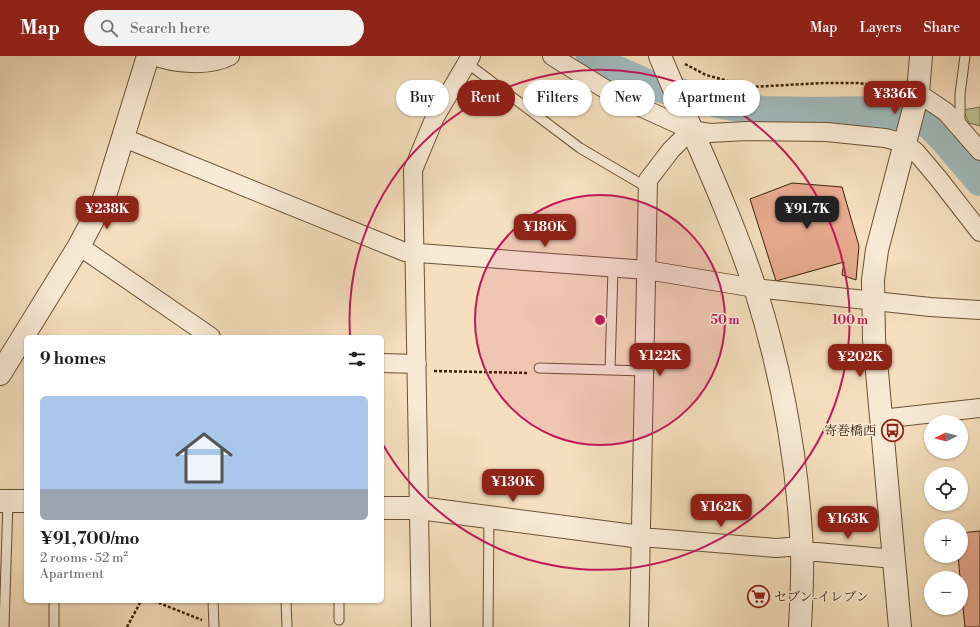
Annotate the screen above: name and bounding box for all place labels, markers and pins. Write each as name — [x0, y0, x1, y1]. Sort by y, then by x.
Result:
pin: ¥336K — [867, 81, 923, 115]
pin: ¥238K — [79, 196, 135, 230]
pin: ¥91.7K — [774, 196, 840, 230]
pin: ¥180K — [517, 214, 573, 248]
centre of rings — [593, 313, 607, 327]
pin: ¥122K — [632, 343, 688, 377]
pin: ¥202K — [832, 344, 888, 378]
bus stop icon: 寄巻橋西 — [879, 417, 905, 443]
place label: 寄巻橋西 — [824, 423, 876, 439]
pin: ¥130K — [485, 469, 541, 503]
pin: ¥162K — [693, 494, 749, 528]
pin: ¥163K — [820, 506, 876, 540]
supermarket icon: セブン-イレブン — [745, 583, 771, 609]
place label: セブン-イレブン — [774, 589, 869, 605]

